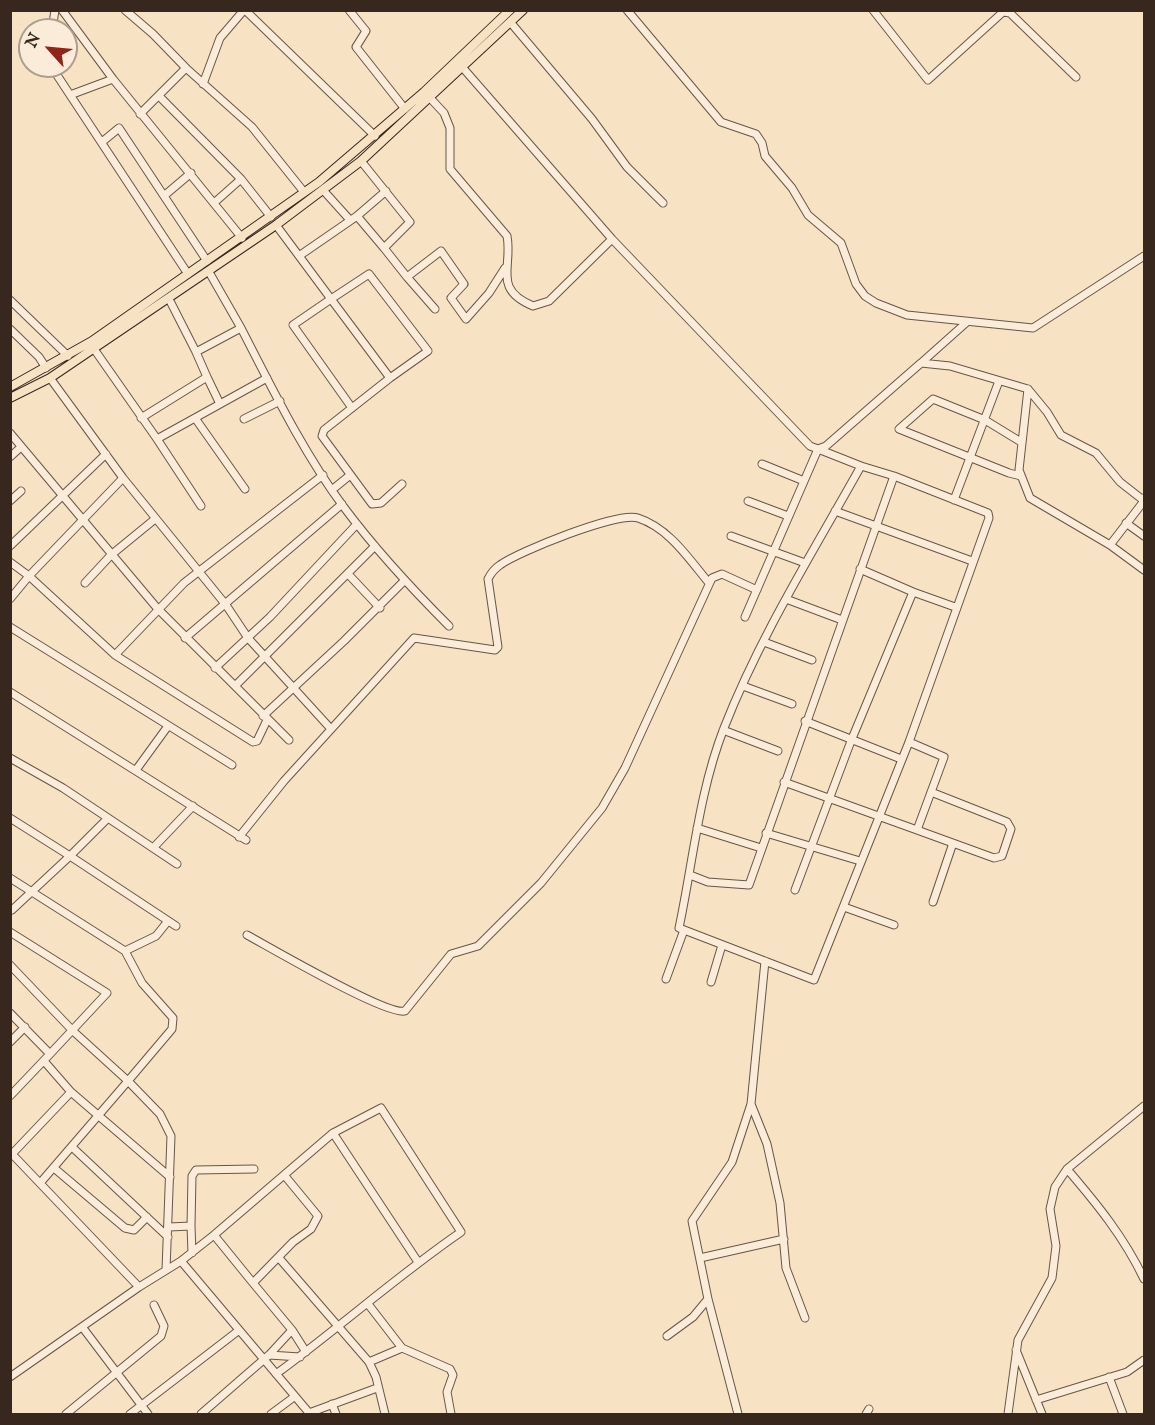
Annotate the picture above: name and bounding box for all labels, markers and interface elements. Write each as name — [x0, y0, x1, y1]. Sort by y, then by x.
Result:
north arrow — [18, 18, 78, 78]
text: N — [22, 30, 46, 51]

